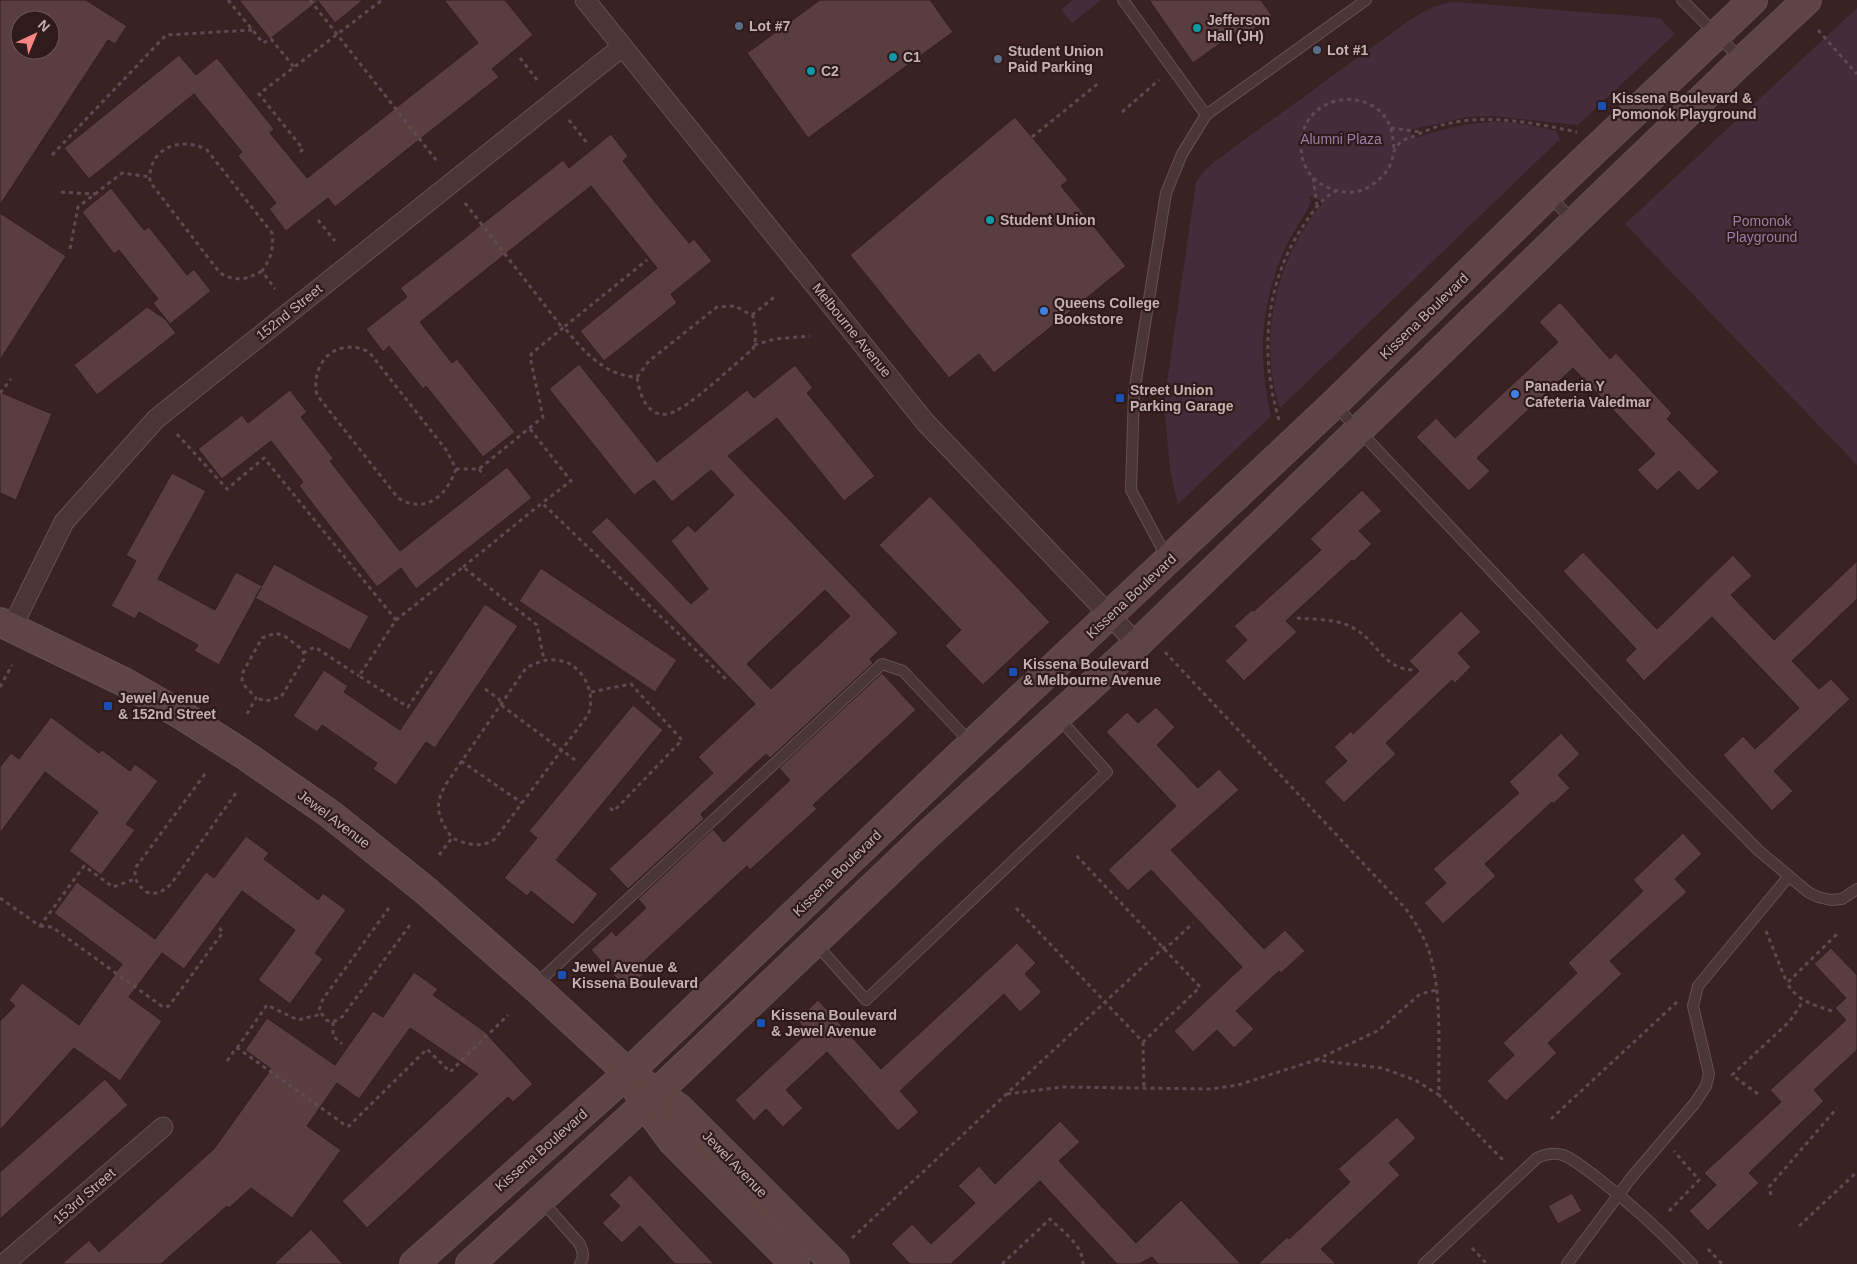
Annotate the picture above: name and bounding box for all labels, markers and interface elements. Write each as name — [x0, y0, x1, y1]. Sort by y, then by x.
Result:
north arrow — [10, 10, 60, 60]
place label: Jefferson Hall (JH) — [1207, 12, 1270, 44]
text: N — [35, 16, 53, 35]
place label: Lot #7 — [749, 18, 790, 34]
marker: Lot #7 — [733, 20, 745, 32]
marker: Jefferson Hall (JH) — [1191, 22, 1203, 34]
place label: Lot #1 — [1327, 42, 1368, 58]
place label: Student Union Paid Parking — [1008, 43, 1104, 75]
marker: Lot #1 — [1311, 44, 1323, 56]
place label: C1 — [903, 49, 921, 65]
marker: C1 — [887, 51, 899, 63]
marker: Student Union Paid Parking — [992, 53, 1004, 65]
place label: C2 — [821, 63, 839, 79]
marker: C2 — [805, 65, 817, 77]
place label: Kissena Boulevard & Pomonok Playground — [1612, 90, 1757, 122]
marker: Kissena Boulevard & Pomonok Playground — [1596, 100, 1608, 112]
park label: Alumni Plaza — [1300, 131, 1382, 147]
place label: Student Union — [1000, 212, 1096, 228]
park label: Pomonok Playground — [1727, 213, 1797, 245]
marker: Student Union — [984, 214, 996, 226]
street label: Kissena Boulevard — [1376, 270, 1472, 362]
street label: 152nd Street — [253, 280, 325, 343]
street label: Melbourne Avenue — [809, 280, 895, 380]
place label: Queens College Bookstore — [1054, 295, 1160, 327]
marker: Queens College Bookstore — [1038, 305, 1050, 317]
place label: Panaderia Y Cafeteria Valedmar — [1525, 378, 1652, 410]
place label: Street Union Parking Garage — [1130, 382, 1234, 414]
marker: Panaderia Y Cafeteria Valedmar — [1509, 388, 1521, 400]
marker: Street Union Parking Garage — [1114, 392, 1126, 404]
street label: Kissena Boulevard — [1083, 550, 1179, 642]
place label: Kissena Boulevard & Melbourne Avenue — [1023, 656, 1161, 688]
marker: Kissena Boulevard & Melbourne Avenue — [1007, 666, 1019, 678]
place label: Jewel Avenue & 152nd Street — [118, 690, 216, 722]
marker: Jewel Avenue & 152nd Street — [102, 700, 114, 712]
street label: Jewel Avenue — [295, 787, 373, 851]
street label: Kissena Boulevard — [789, 827, 885, 919]
place label: Jewel Avenue & Kissena Boulevard — [572, 959, 698, 991]
marker: Jewel Avenue & Kissena Boulevard — [556, 969, 568, 981]
place label: Kissena Boulevard & Jewel Avenue — [771, 1007, 897, 1039]
marker: Kissena Boulevard & Jewel Avenue — [755, 1017, 767, 1029]
street label: Kissena Boulevard — [492, 1106, 590, 1194]
street label: Jewel Avenue — [699, 1127, 771, 1201]
street label: 153rd Street — [50, 1165, 118, 1227]

